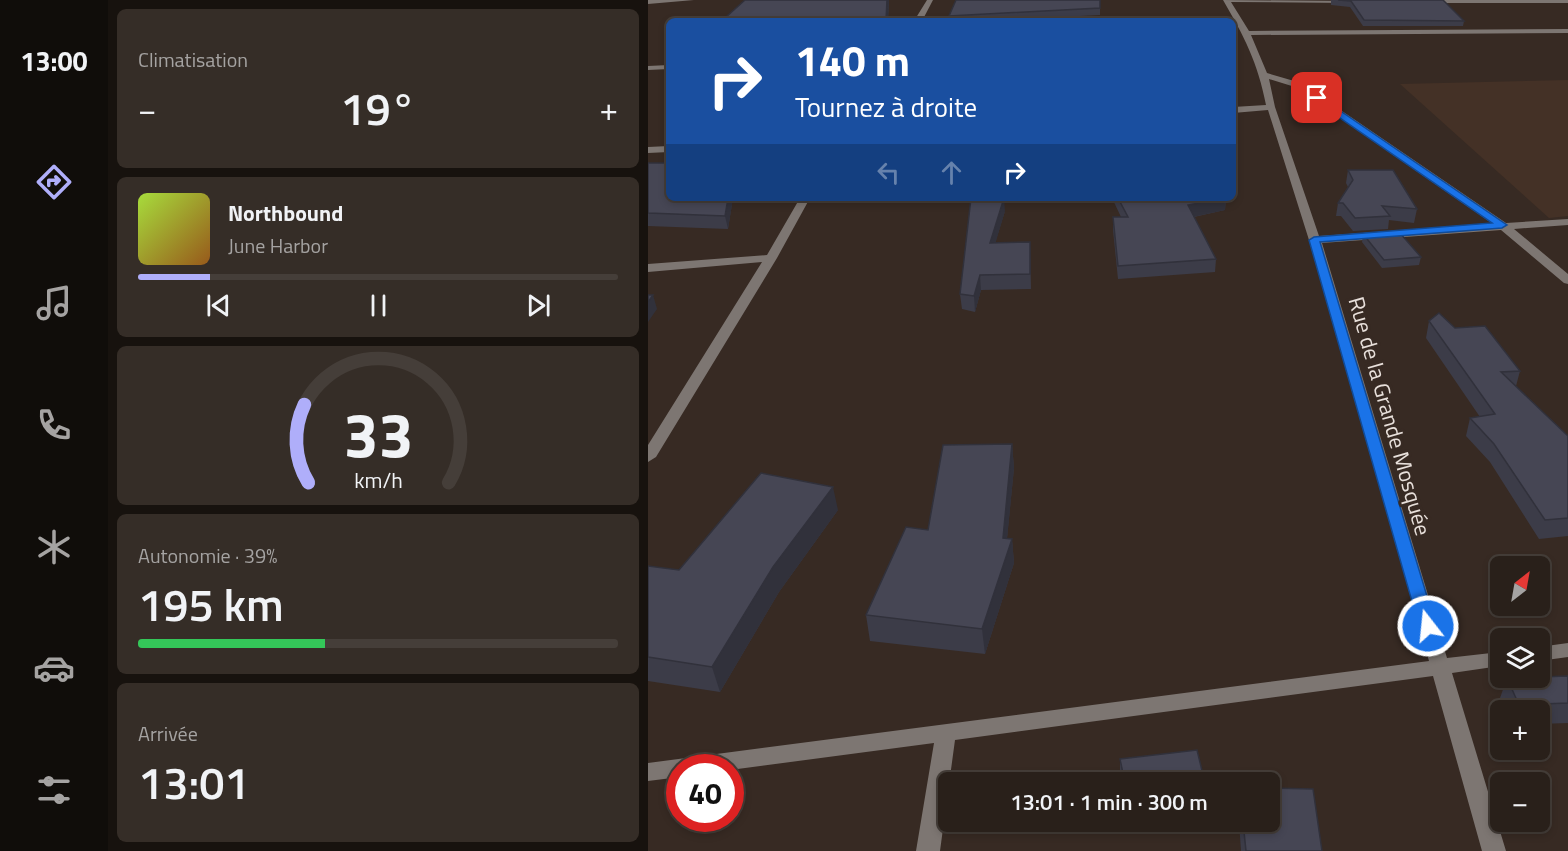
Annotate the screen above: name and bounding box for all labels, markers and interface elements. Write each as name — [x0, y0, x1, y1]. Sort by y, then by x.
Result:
text: 140 m — [795, 28, 910, 92]
text: 13:00 — [20, 40, 88, 81]
icon: right — [696, 42, 774, 120]
text: Climatisation — [138, 44, 248, 75]
pin — [1291, 72, 1342, 123]
text: 19° — [340, 74, 416, 142]
icon: arrive — [1300, 81, 1333, 114]
text: − — [138, 84, 156, 134]
text: + — [600, 84, 618, 134]
text: Tournez à droite — [795, 86, 977, 127]
icon: left — [872, 156, 905, 189]
icon: ahead — [935, 156, 968, 189]
icon: right — [998, 156, 1031, 189]
icon: directions — [33, 161, 75, 203]
text: Northbound — [228, 196, 343, 230]
text: June Harbor — [228, 230, 328, 261]
icon: music — [33, 282, 75, 324]
icon: previous — [202, 289, 235, 322]
icon: pause — [362, 289, 395, 322]
icon: next — [522, 289, 555, 322]
street label: Rue de la Grande Mosquée — [1340, 293, 1440, 539]
text: 33 — [343, 386, 413, 481]
icon: phone — [33, 404, 75, 446]
text: km/h — [354, 464, 402, 496]
icon: climate — [33, 526, 75, 568]
text: Autonomie · 39% — [138, 540, 277, 571]
north arrow — [1490, 556, 1550, 616]
map controls — [1490, 556, 1550, 832]
text: 195 km — [138, 570, 284, 638]
position arrow — [1396, 594, 1460, 658]
button: layers — [1490, 628, 1550, 688]
icon: car — [33, 647, 75, 689]
button: + — [1490, 700, 1550, 760]
text: Arrivée — [138, 718, 198, 749]
text: 13:01 — [138, 748, 250, 816]
speed limit sign: 40 — [666, 754, 744, 832]
icon: filters — [33, 769, 75, 811]
button: − — [1490, 772, 1550, 832]
text: 13:01 · 1 min · 300 m — [1010, 785, 1208, 819]

